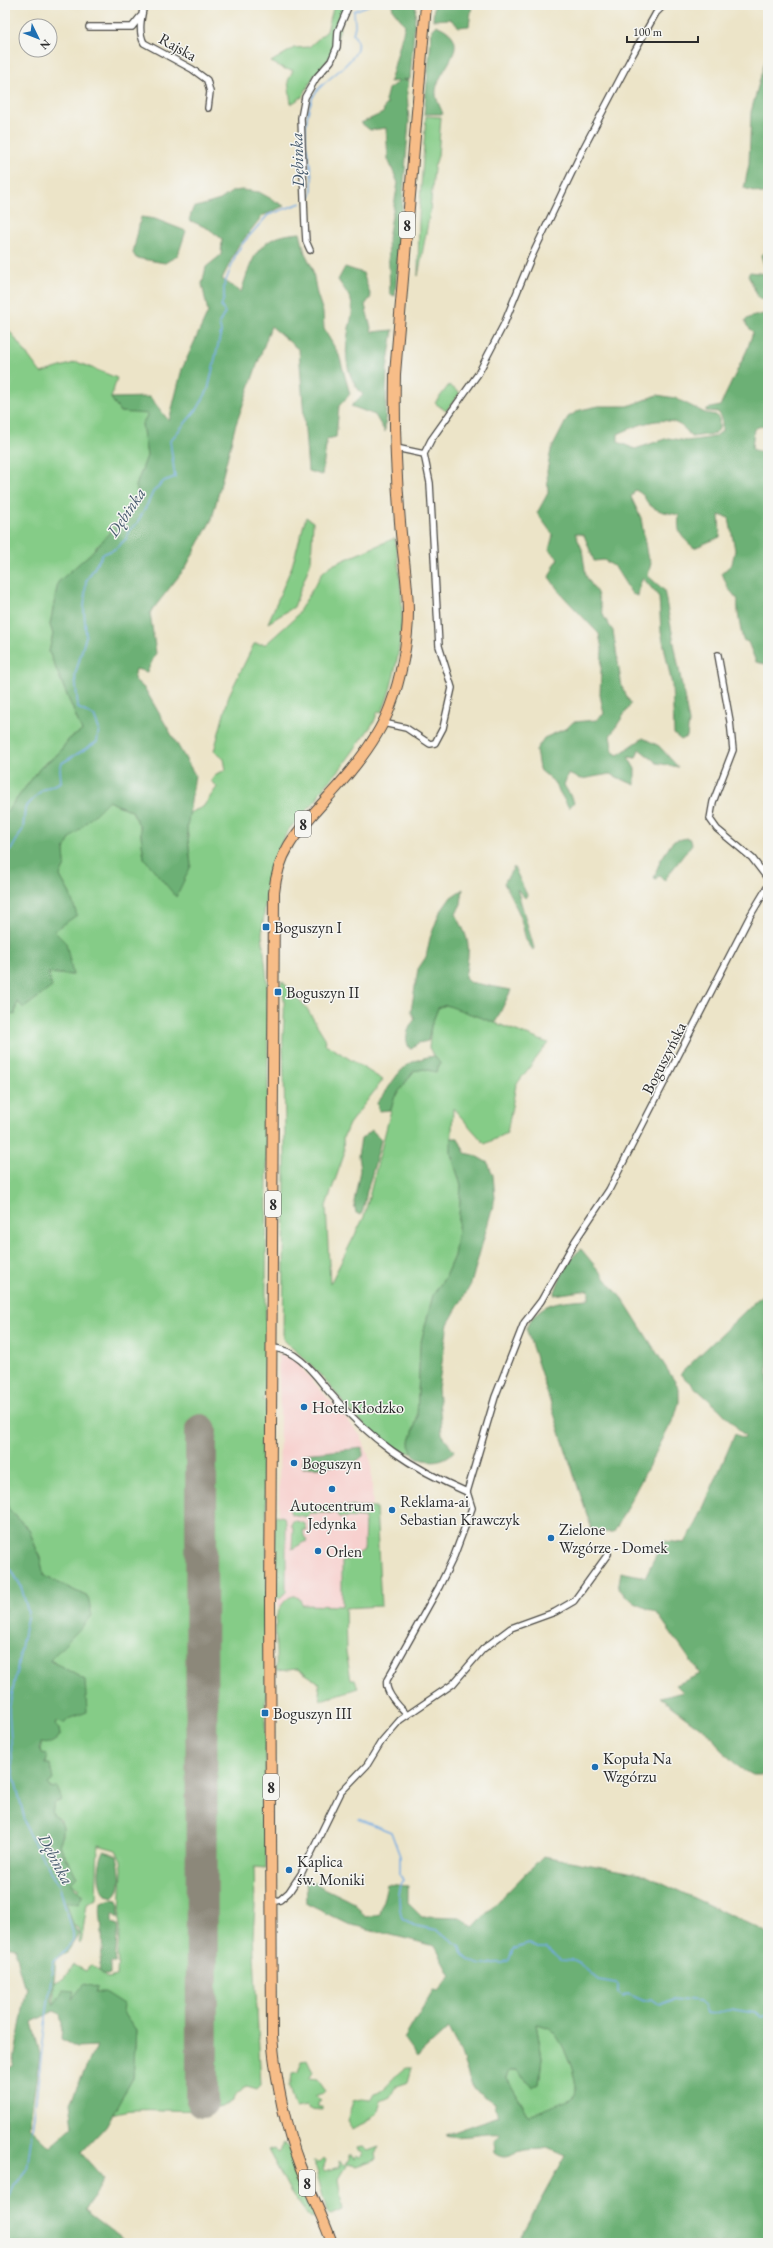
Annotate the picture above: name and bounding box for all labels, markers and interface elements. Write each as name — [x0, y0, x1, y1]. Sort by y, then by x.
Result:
north arrow — [18, 18, 58, 58]
scale bar — [627, 18, 698, 44]
text: 100 m — [633, 24, 663, 40]
street label: Rajska — [155, 28, 201, 66]
text: N — [37, 37, 53, 53]
water label: Dębinka — [285, 132, 309, 189]
road number: 8 — [399, 212, 415, 238]
water label: Dębinka — [101, 483, 151, 542]
road number: 8 — [295, 811, 311, 837]
place label: Boguszyn I — [274, 917, 343, 938]
marker: Boguszyn I — [261, 922, 271, 932]
place label: Boguszyn II — [286, 982, 360, 1003]
marker: Boguszyn II — [273, 987, 283, 997]
street label: Boguszyńska — [637, 1018, 691, 1098]
road number: 8 — [265, 1191, 281, 1217]
place label: Hotel Kłodzko — [312, 1397, 404, 1418]
marker: Hotel Kłodzko — [299, 1402, 309, 1412]
place label: Boguszyn — [302, 1453, 362, 1474]
marker: Boguszyn — [289, 1458, 299, 1468]
marker: Autocentrum Jedynka — [327, 1484, 337, 1494]
place label: Reklama-ai Sebastian Krawczyk — [400, 1491, 520, 1530]
place label: Autocentrum Jedynka — [289, 1495, 375, 1534]
marker: Reklama-ai Sebastian Krawczyk — [387, 1505, 397, 1515]
place label: Zielone Wzgórze - Domek — [559, 1519, 668, 1558]
marker: Zielone Wzgórze - Domek — [546, 1533, 556, 1543]
place label: Orlen — [326, 1541, 363, 1562]
marker: Orlen — [313, 1546, 323, 1556]
place label: Boguszyn III — [273, 1703, 352, 1724]
marker: Boguszyn III — [260, 1708, 270, 1718]
place label: Kopuła Na Wzgórzu — [603, 1748, 672, 1787]
marker: Kopuła Na Wzgórzu — [590, 1762, 600, 1772]
road number: 8 — [263, 1774, 279, 1800]
water label: Dębinka — [33, 1829, 79, 1889]
place label: Kaplica św. Moniki — [297, 1851, 365, 1890]
marker: Kaplica św. Moniki — [284, 1865, 294, 1875]
road number: 8 — [299, 2170, 315, 2196]

